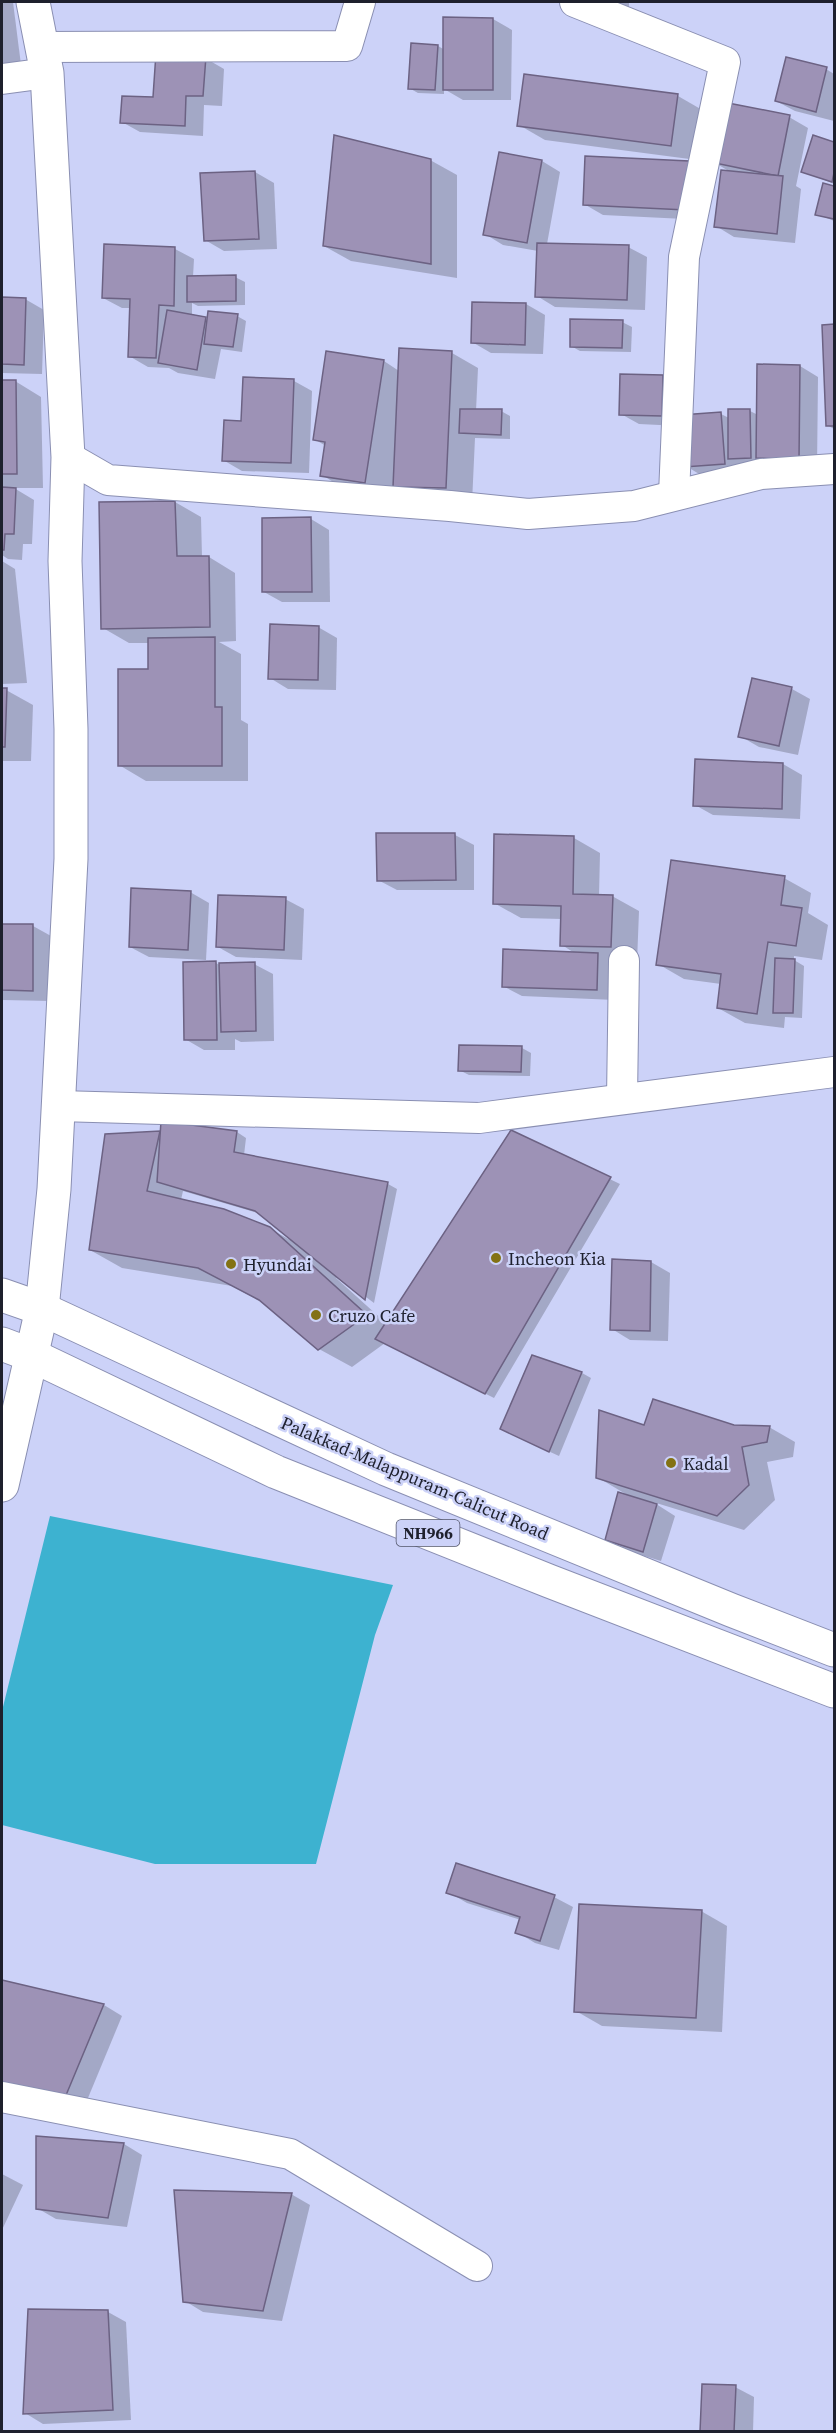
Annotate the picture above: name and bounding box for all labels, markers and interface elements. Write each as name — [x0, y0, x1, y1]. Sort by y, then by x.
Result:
place label: Incheon Kia — [508, 1246, 607, 1271]
marker: Incheon Kia — [489, 1251, 503, 1265]
place label: Hyundai — [243, 1252, 312, 1277]
marker: Hyundai — [224, 1257, 238, 1271]
place label: Cruzo Cafe — [328, 1303, 416, 1328]
marker: Cruzo Cafe — [309, 1308, 323, 1322]
street label: Palakkad-Malappuram-Calicut Road — [277, 1410, 553, 1546]
place label: Kadal — [683, 1451, 729, 1476]
marker: Kadal — [664, 1456, 678, 1470]
road number: NH966 — [396, 1520, 460, 1546]

